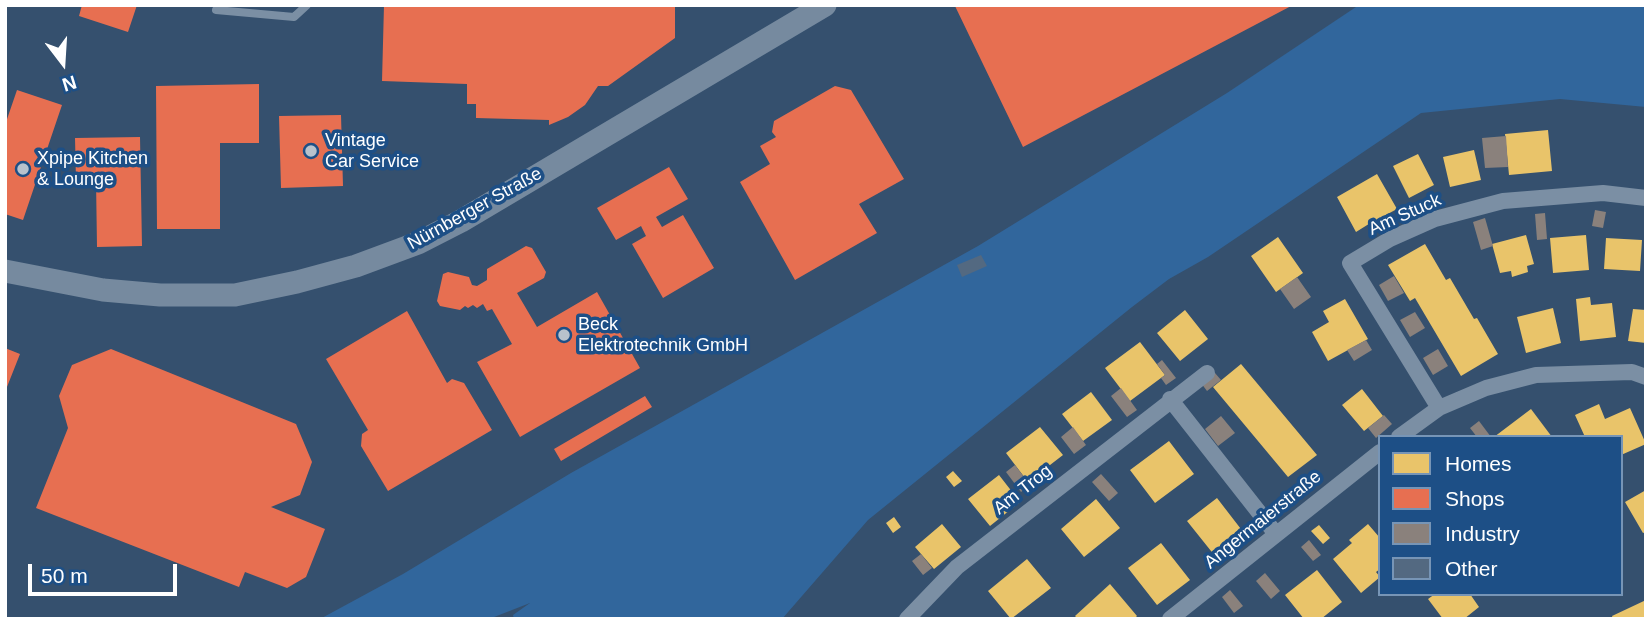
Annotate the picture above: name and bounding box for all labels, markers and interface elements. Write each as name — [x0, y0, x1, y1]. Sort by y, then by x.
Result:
north arrow — [28, 28, 98, 98]
text: N — [60, 72, 79, 96]
place label: Vintage Car Service — [325, 130, 419, 172]
marker: Vintage Car Service — [303, 143, 319, 159]
place label: Xpipe Kitchen & Lounge — [37, 148, 148, 190]
marker: Xpipe Kitchen & Lounge — [15, 161, 31, 177]
street label: Nürnberger Straße — [404, 163, 546, 255]
street label: Am Stuck — [1365, 189, 1445, 241]
place label: Beck Elektrotechnik GmbH — [578, 314, 748, 356]
marker: Beck Elektrotechnik GmbH — [556, 327, 572, 343]
legend — [1378, 435, 1623, 596]
text: Homes — [1445, 452, 1512, 475]
street label: Am Trog — [989, 460, 1057, 520]
street label: Angermaierstraße — [1200, 466, 1326, 574]
text: Shops — [1445, 487, 1505, 510]
text: Industry — [1445, 522, 1520, 545]
scale bar — [32, 550, 180, 594]
text: Other — [1445, 557, 1498, 580]
text: 50 m — [41, 564, 88, 587]

